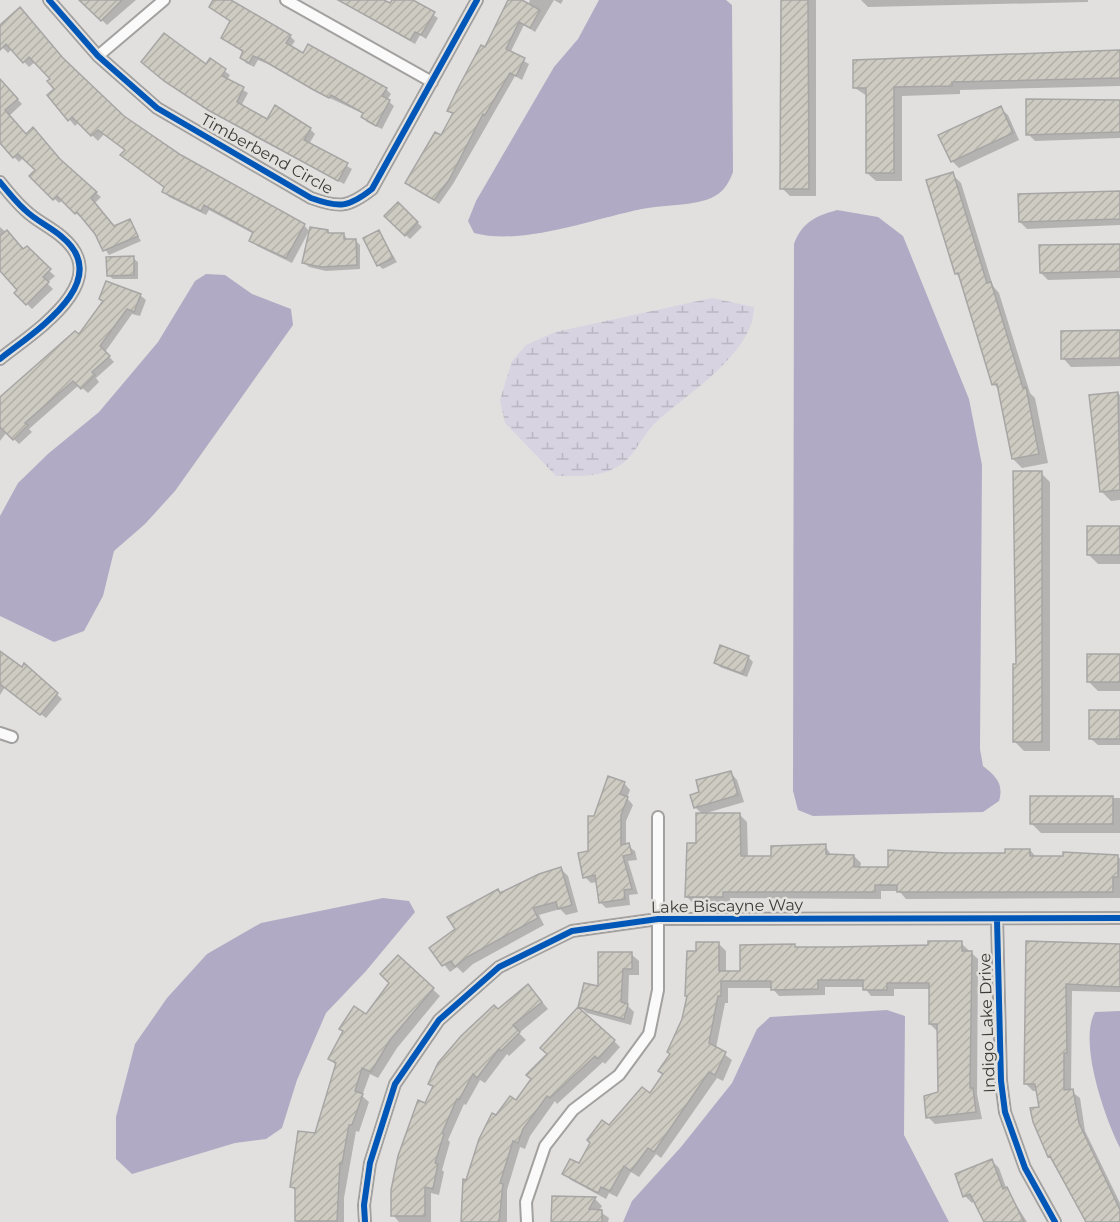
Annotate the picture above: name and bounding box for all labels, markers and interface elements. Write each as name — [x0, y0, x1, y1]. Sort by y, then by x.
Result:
street label: Timberbend Circle — [198, 110, 336, 198]
street label: Lake Biscayne Way — [651, 895, 804, 917]
street label: Indigo Lake Drive — [975, 953, 999, 1093]

